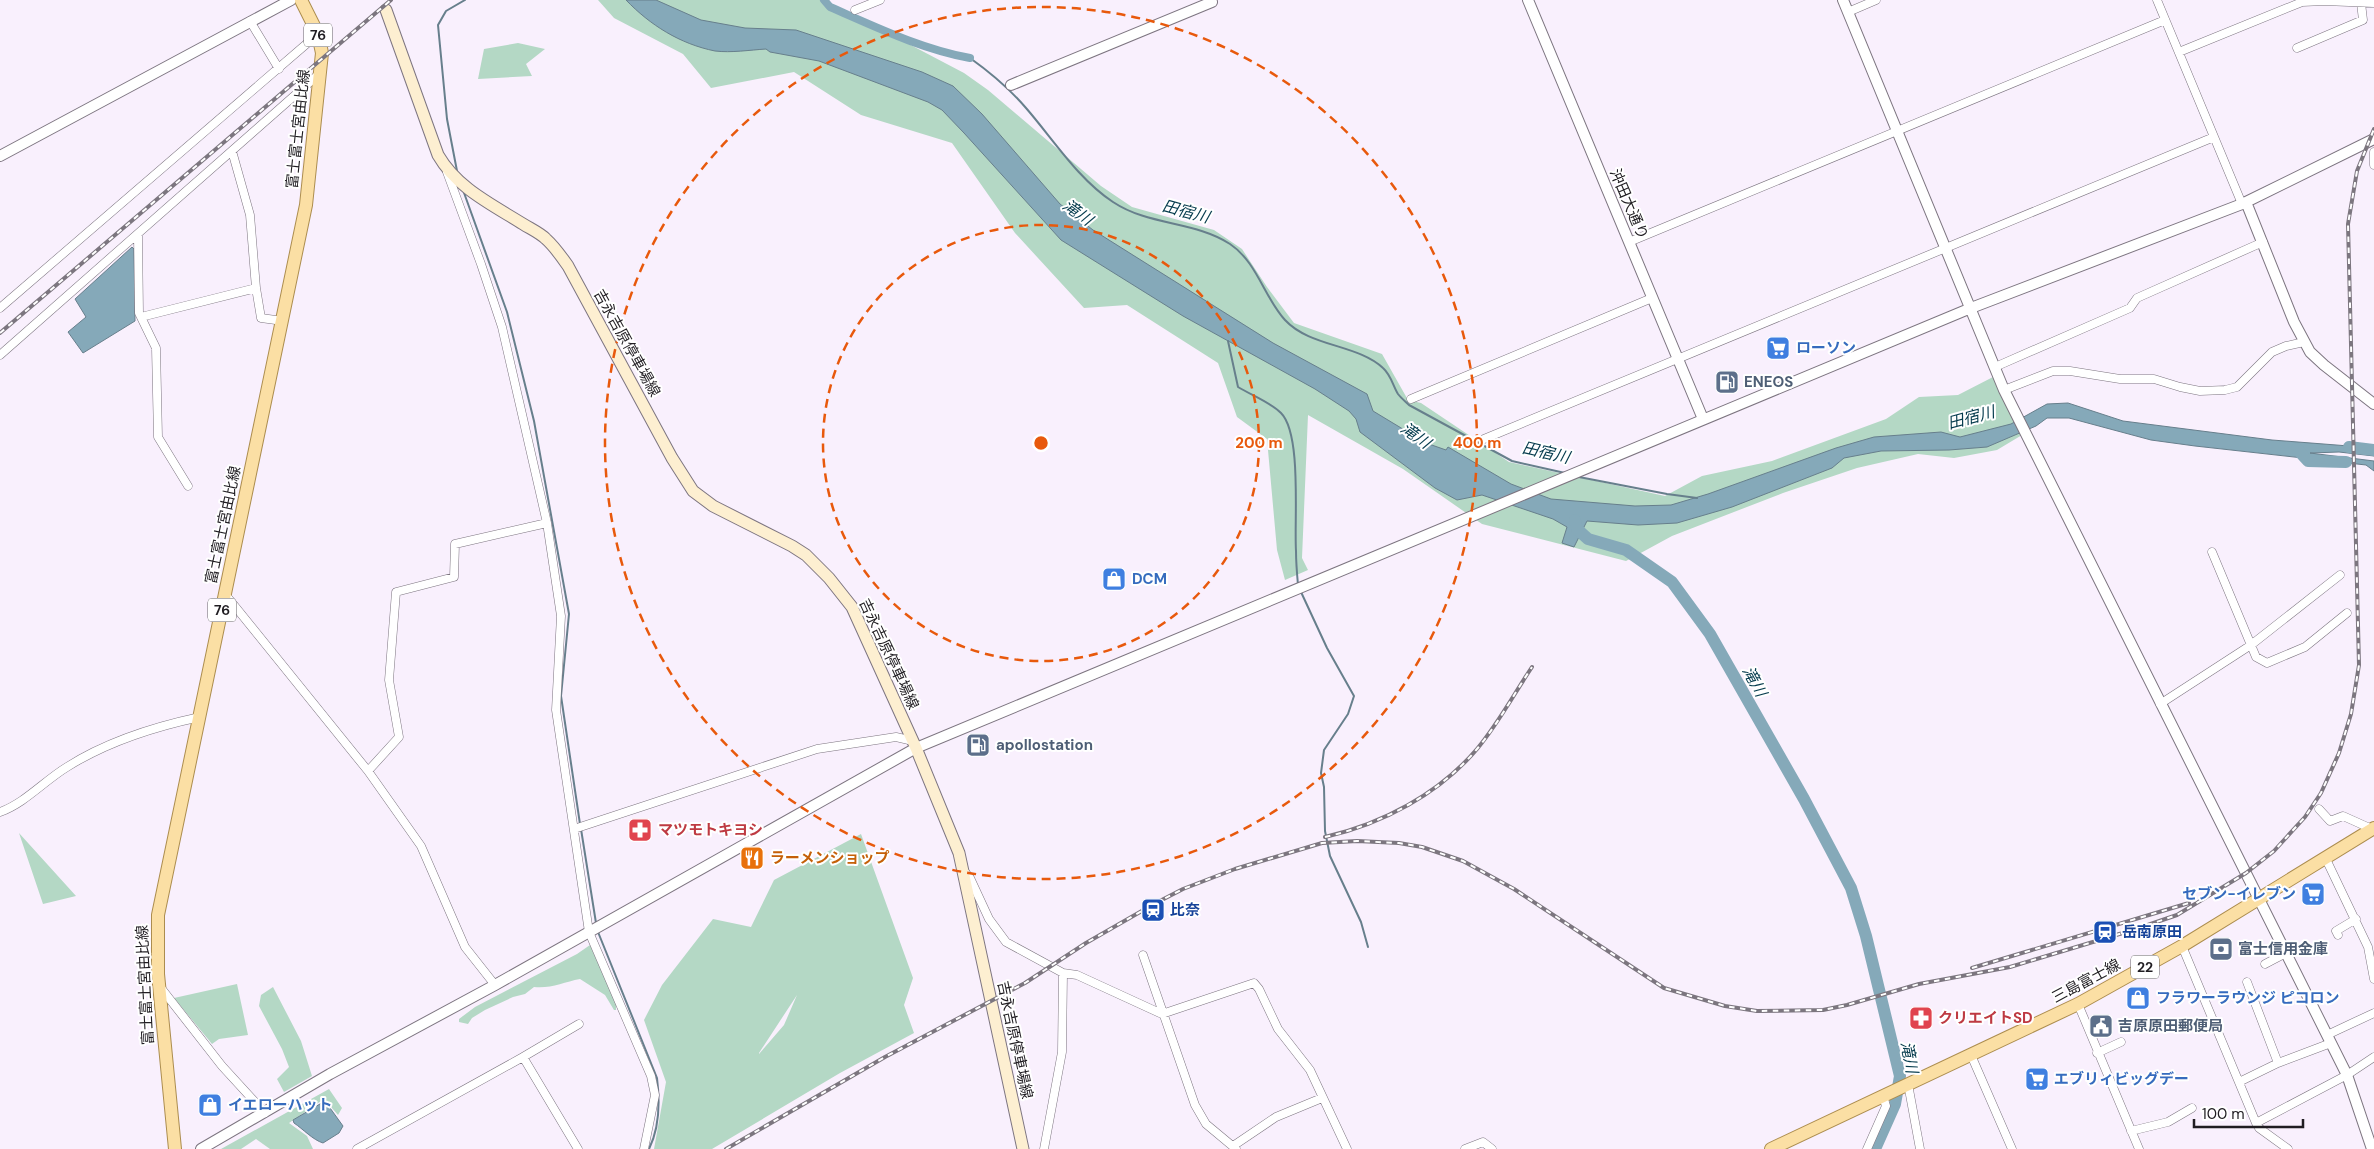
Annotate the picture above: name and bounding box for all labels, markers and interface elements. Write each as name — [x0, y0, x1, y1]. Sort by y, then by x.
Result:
road number: 76 — [304, 24, 332, 46]
street label: 富士富士宮由比線 — [282, 68, 314, 190]
street label: 沖田大通り — [1605, 166, 1653, 242]
water label: 滝川 — [1059, 195, 1098, 231]
water label: 田宿川 — [1160, 195, 1214, 228]
street label: 吉永吉原停車場線 — [589, 286, 665, 400]
supermarket icon: ローソン — [1765, 335, 1791, 361]
place label: ローソン — [1796, 338, 1856, 358]
fuel station icon: ENEOS — [1714, 369, 1740, 395]
place label: ENEOS — [1744, 372, 1793, 392]
water label: 田宿川 — [1945, 401, 1999, 434]
water label: 滝川 — [1397, 418, 1436, 454]
text: 200 m — [1235, 433, 1283, 453]
text: 400 m — [1453, 433, 1501, 453]
centre of rings — [1032, 434, 1050, 452]
water label: 田宿川 — [1520, 437, 1574, 469]
street label: 富士富士宮由比線 — [201, 464, 245, 586]
shop icon: DCM — [1101, 566, 1127, 592]
place label: DCM — [1132, 569, 1167, 589]
street label: 吉永吉原停車場線 — [855, 595, 923, 713]
road number: 76 — [208, 598, 236, 622]
water label: 滝川 — [1738, 662, 1772, 702]
fuel station icon: apollostation — [965, 732, 991, 758]
place label: apollostation — [996, 735, 1093, 755]
pharmacy icon: マツモトキヨシ — [627, 817, 653, 843]
place label: マツモトキヨシ — [658, 820, 763, 840]
restaurant icon: ラーメンショップ — [739, 845, 765, 871]
place label: ラーメンショップ — [770, 848, 889, 868]
supermarket icon: セブン-イレブン — [2300, 881, 2326, 907]
place label: セブン-イレブン — [2182, 884, 2296, 904]
station icon: 比奈 — [1140, 897, 1166, 923]
place label: 比奈 — [1170, 900, 1200, 920]
station icon: 岳南原田 — [2092, 919, 2118, 945]
place label: 岳南原田 — [2122, 922, 2182, 942]
street label: 富士富士宮由比線 — [132, 925, 158, 1045]
bank icon: 富士信用金庫 — [2208, 936, 2234, 962]
place label: 富士信用金庫 — [2238, 939, 2328, 959]
street label: 三島富士線 — [2048, 955, 2124, 1007]
road number: 22 — [2131, 956, 2159, 979]
street label: 吉永吉原停車場線 — [993, 979, 1037, 1101]
shop icon: フラワーラウンジ ピコロン — [2125, 985, 2151, 1011]
place label: フラワーラウンジ ピコロン — [2156, 988, 2340, 1008]
pharmacy icon: クリエイトSD — [1908, 1005, 1934, 1031]
place label: クリエイトSD — [1938, 1008, 2033, 1028]
public building icon: 吉原原田郵便局 — [2088, 1013, 2114, 1039]
place label: 吉原原田郵便局 — [2118, 1016, 2223, 1036]
water label: 滝川 — [1896, 1039, 1923, 1077]
supermarket icon: エブリィビッグデー — [2024, 1066, 2050, 1092]
place label: エブリィビッグデー — [2054, 1069, 2189, 1089]
shop icon: イエローハット — [197, 1092, 223, 1118]
place label: イエローハット — [228, 1095, 333, 1115]
scale bar — [2194, 1096, 2303, 1128]
text: 100 m — [2202, 1104, 2245, 1124]

